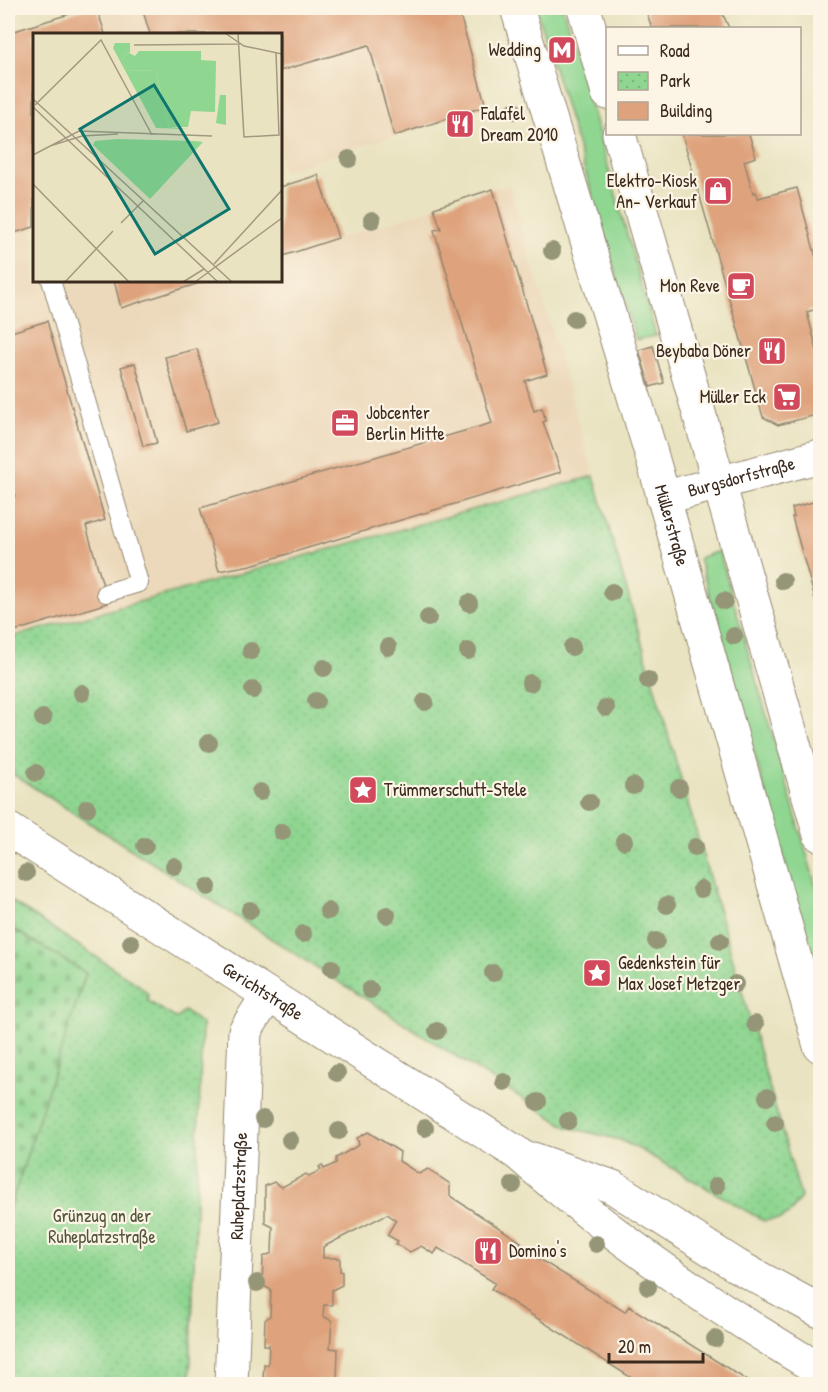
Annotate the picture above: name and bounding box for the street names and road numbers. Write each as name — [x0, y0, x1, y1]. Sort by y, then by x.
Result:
street label: Burgsdorfstraße — [685, 450, 797, 503]
street label: Müllerstraße — [649, 482, 696, 569]
street label: Gerichtstraße — [218, 956, 308, 1026]
street label: Ruheplatzstraße — [224, 1132, 253, 1240]

